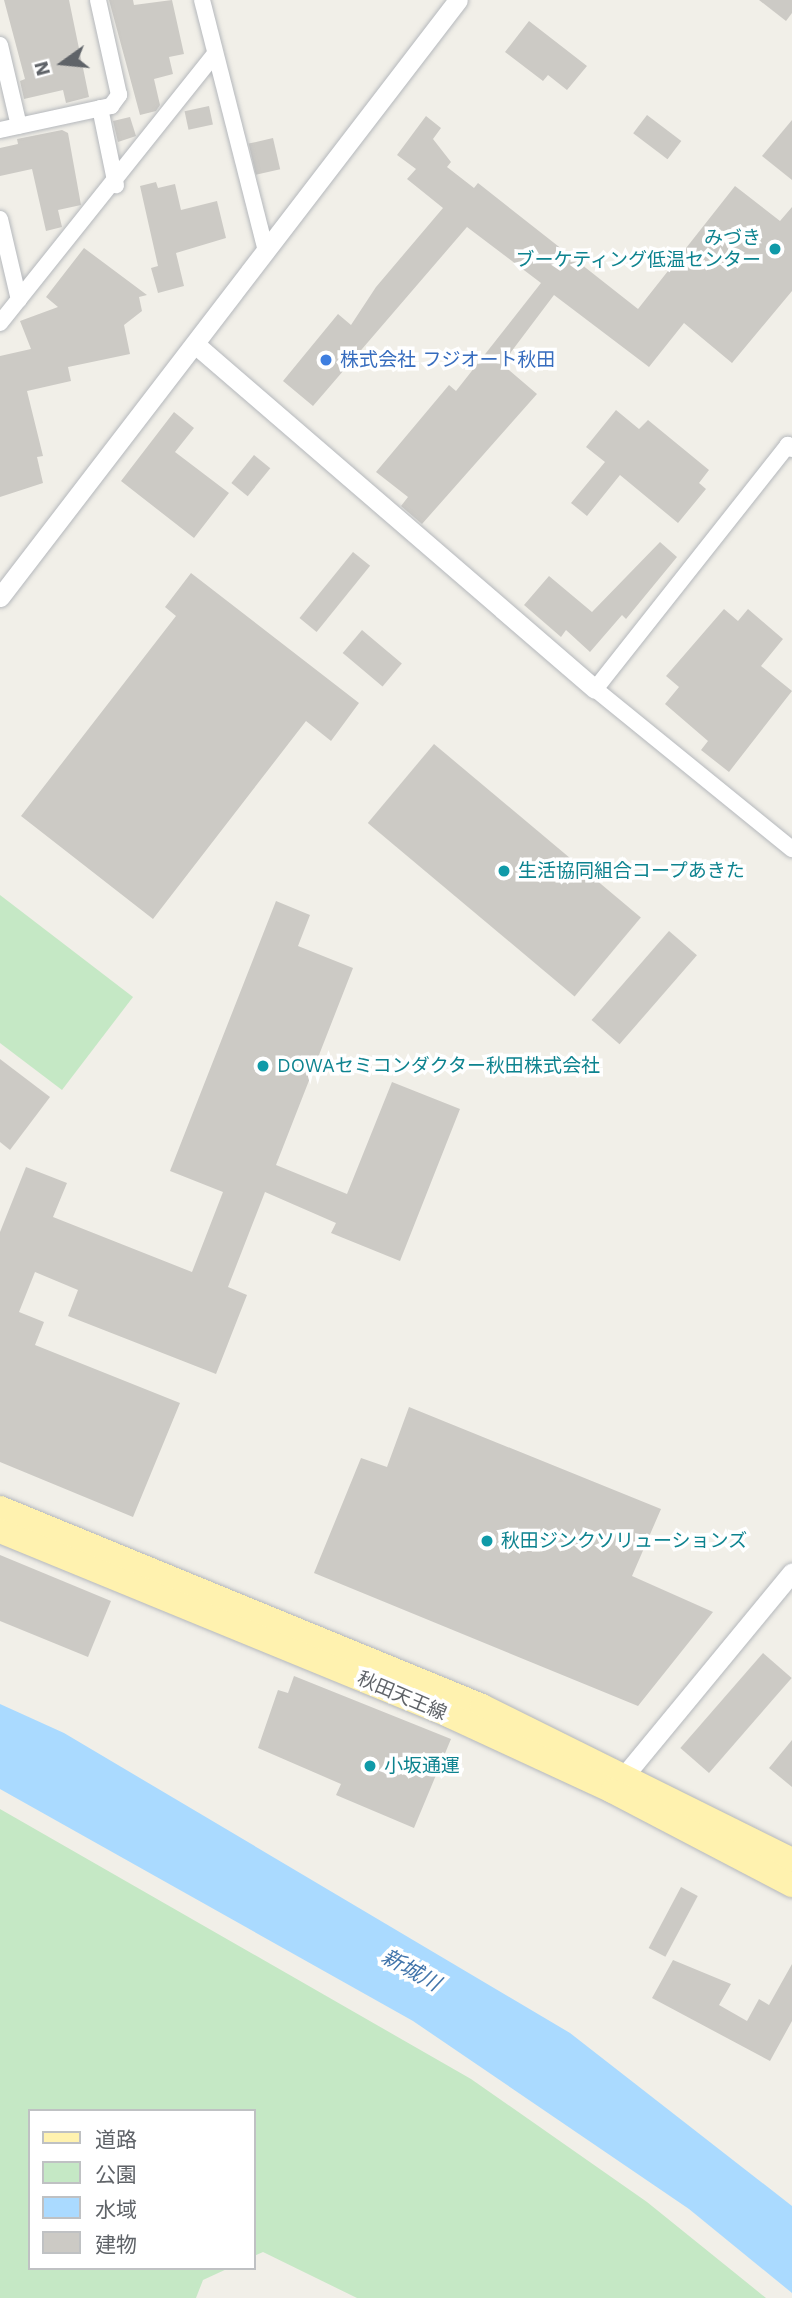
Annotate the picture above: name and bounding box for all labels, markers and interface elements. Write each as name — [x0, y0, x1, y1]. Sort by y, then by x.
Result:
north arrow — [28, 28, 98, 98]
text: N — [29, 59, 55, 78]
place label: みづき ブーケティング低温センター — [514, 227, 761, 271]
marker: みづき ブーケティング低温センター — [767, 241, 783, 257]
place label: 株式会社 フジオート秋田 — [340, 349, 555, 371]
marker: 株式会社 フジオート秋田 — [318, 352, 334, 368]
place label: 生活協同組合コープあきた — [518, 860, 746, 882]
marker: 生活協同組合コープあきた — [496, 863, 512, 879]
place label: DOWAセミコンダクター秋田株式会社 — [277, 1055, 601, 1077]
marker: DOWAセミコンダクター秋田株式会社 — [255, 1058, 271, 1074]
place label: 秋田ジンクソリューションズ — [501, 1530, 748, 1552]
marker: 秋田ジンクソリューションズ — [479, 1533, 495, 1549]
street label: 秋田天王線 — [354, 1667, 450, 1725]
place label: 小坂通運 — [384, 1755, 460, 1777]
marker: 小坂通運 — [362, 1758, 378, 1774]
water label: 新城川 — [377, 1944, 445, 1996]
legend — [28, 2109, 256, 2270]
text: 道路 — [95, 2127, 137, 2152]
text: 公園 — [95, 2162, 137, 2187]
text: 水域 — [95, 2197, 137, 2222]
text: 建物 — [95, 2232, 137, 2257]

